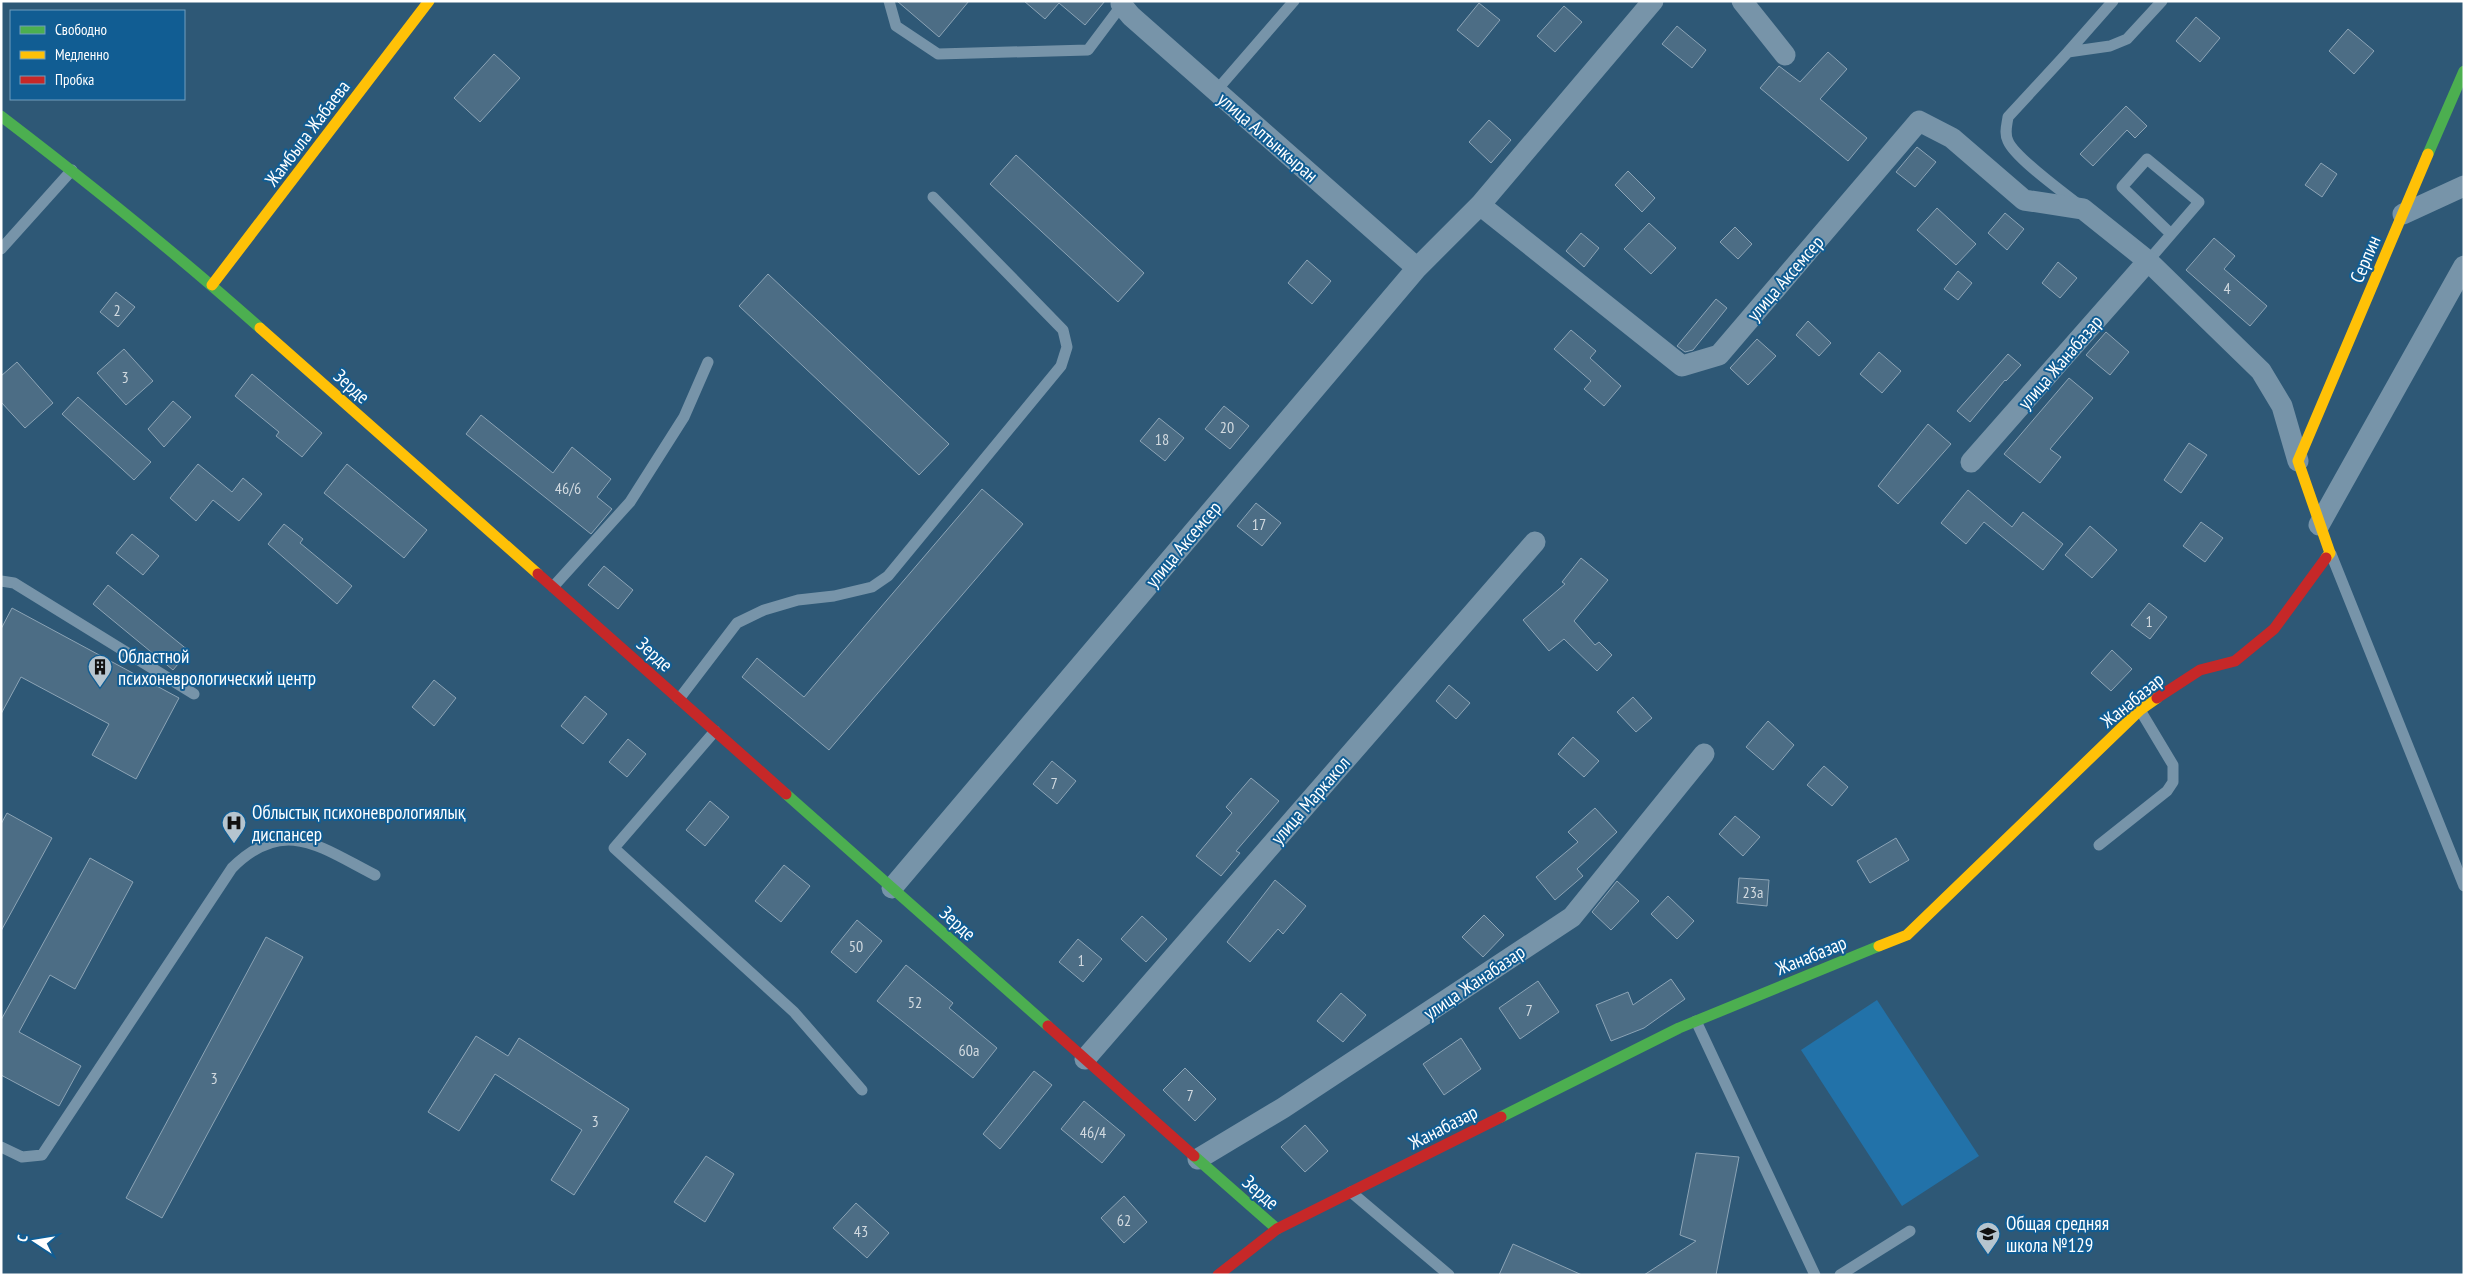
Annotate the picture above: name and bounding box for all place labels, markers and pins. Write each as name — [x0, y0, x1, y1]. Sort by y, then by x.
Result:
place label: Областной психоневрологический центр — [118, 644, 316, 690]
building icon: Областной психоневрологический центр — [87, 654, 113, 688]
place label: Облыстық психоневрологиялық диспансер — [252, 800, 466, 846]
hospital icon: Облыстық психоневрологиялық диспансер — [221, 810, 247, 844]
place label: Общая средняя школа №129 — [2006, 1211, 2109, 1257]
school or university icon: Общая средняя школа №129 — [1975, 1221, 2001, 1255]

